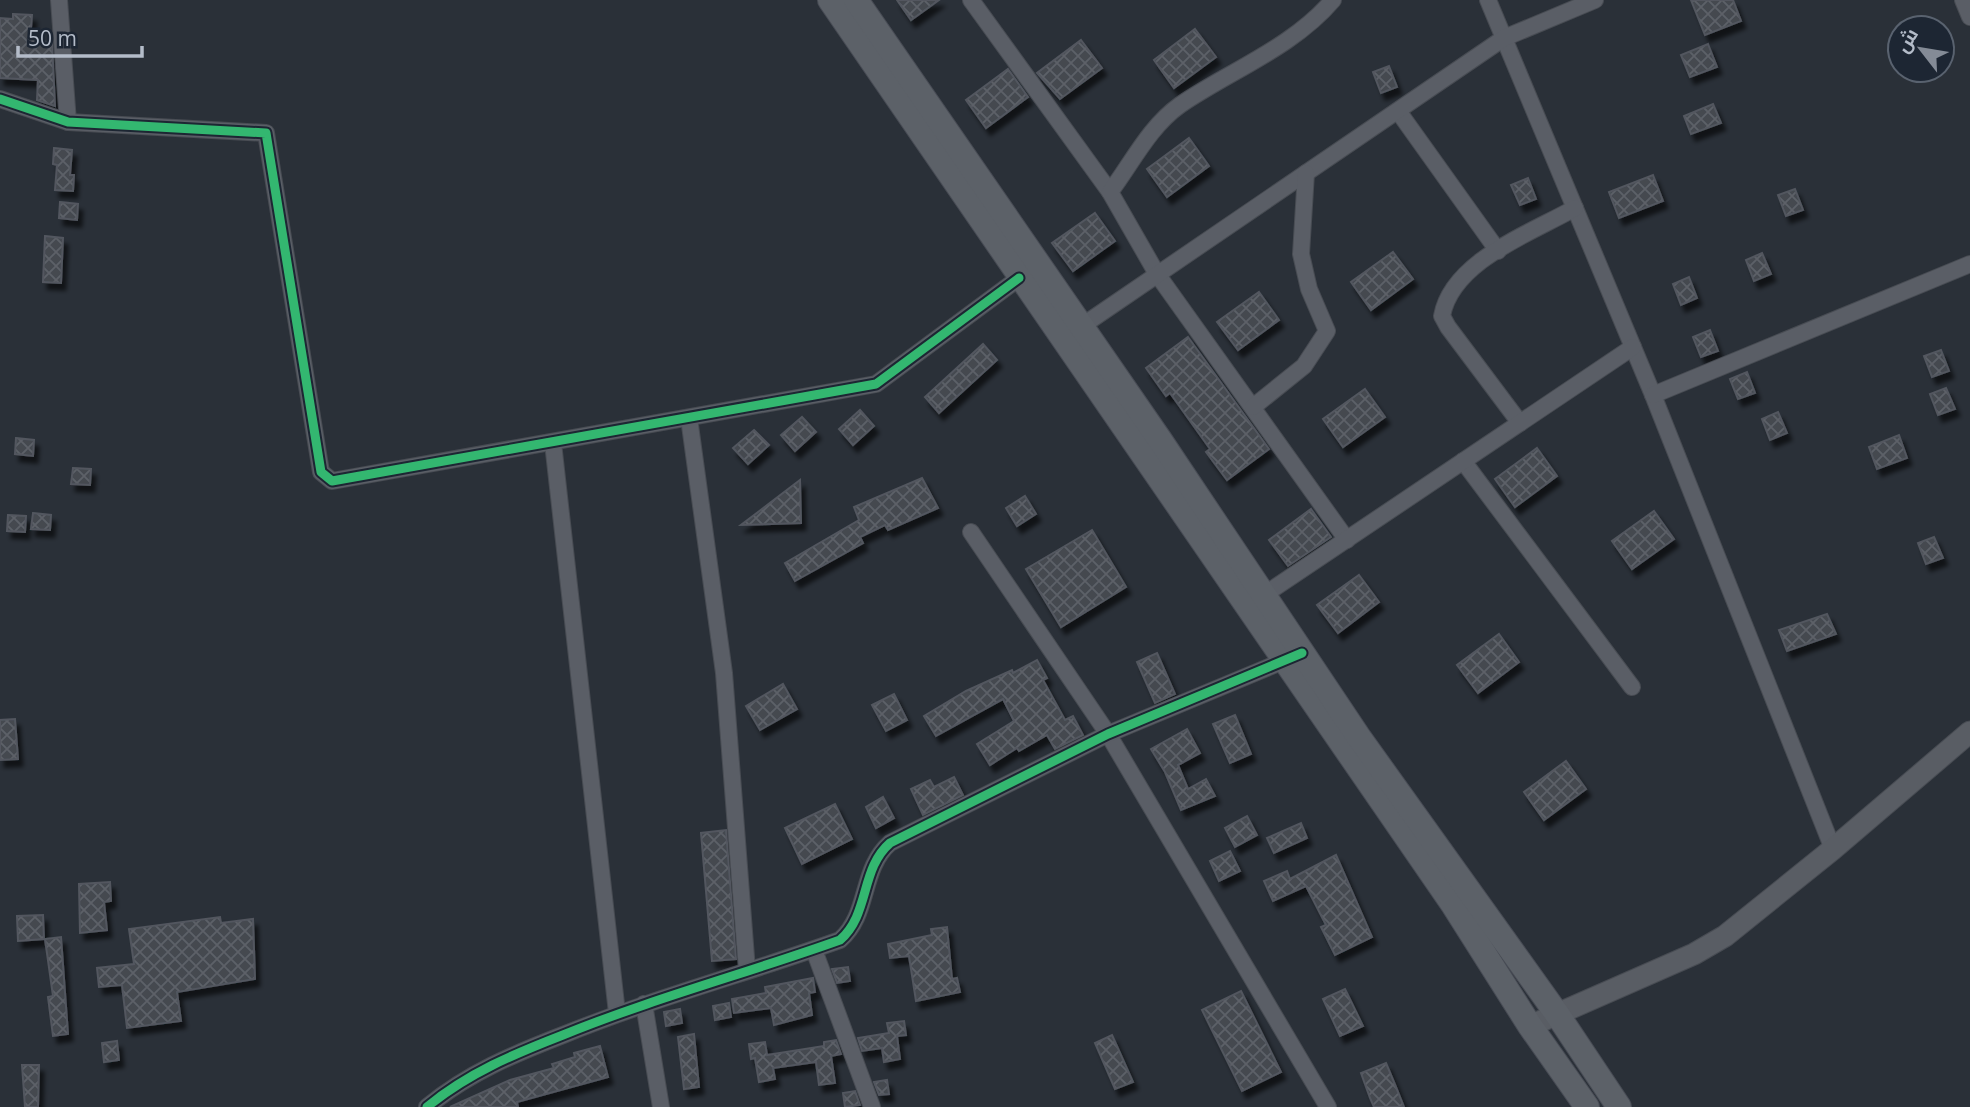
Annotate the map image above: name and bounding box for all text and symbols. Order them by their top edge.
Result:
scale bar [18,14,142,58]
north arrow [1886,14,1956,84]
text: ش [1889,23,1924,57]
text: 50 m [28,24,77,52]

